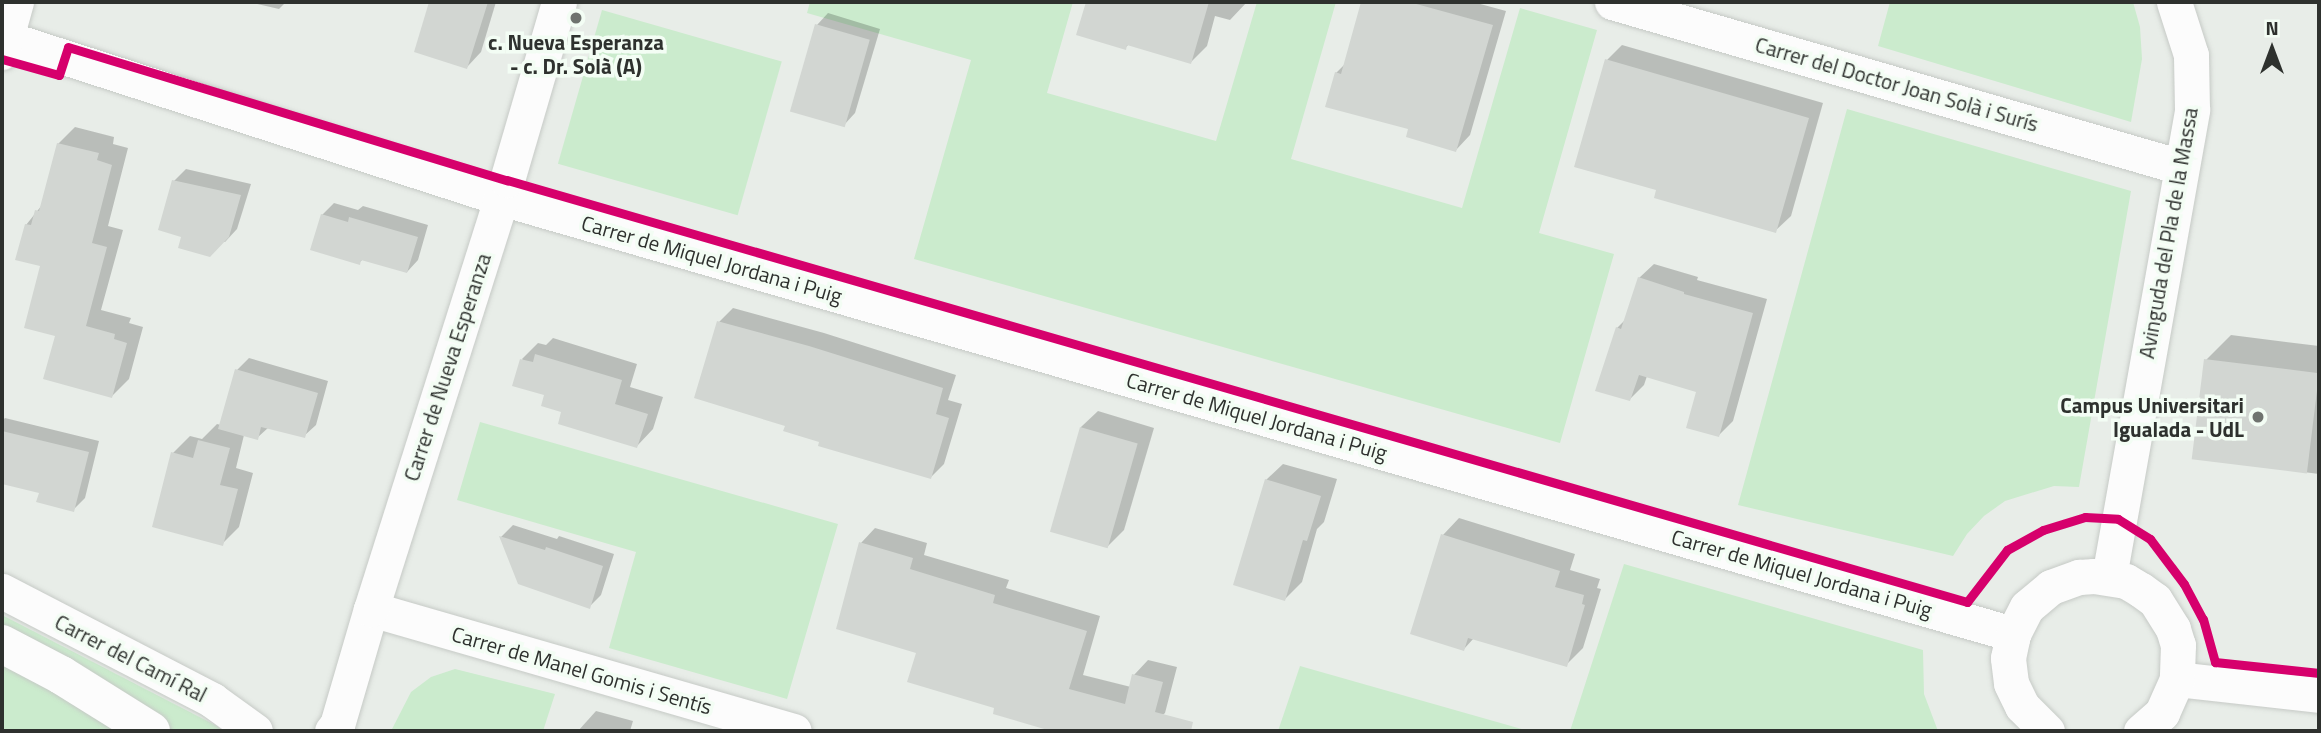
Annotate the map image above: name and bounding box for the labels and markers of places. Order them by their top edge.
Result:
marker: c. Nueva Esperanza - c. Dr. Solà (A) [568,10,584,26]
place label: c. Nueva Esperanza - c. Dr. Solà (A) [488,29,664,79]
place label: Campus Universitari Igualada - UdL [2060,392,2244,442]
marker: Campus Universitari Igualada - UdL [2250,409,2266,425]

